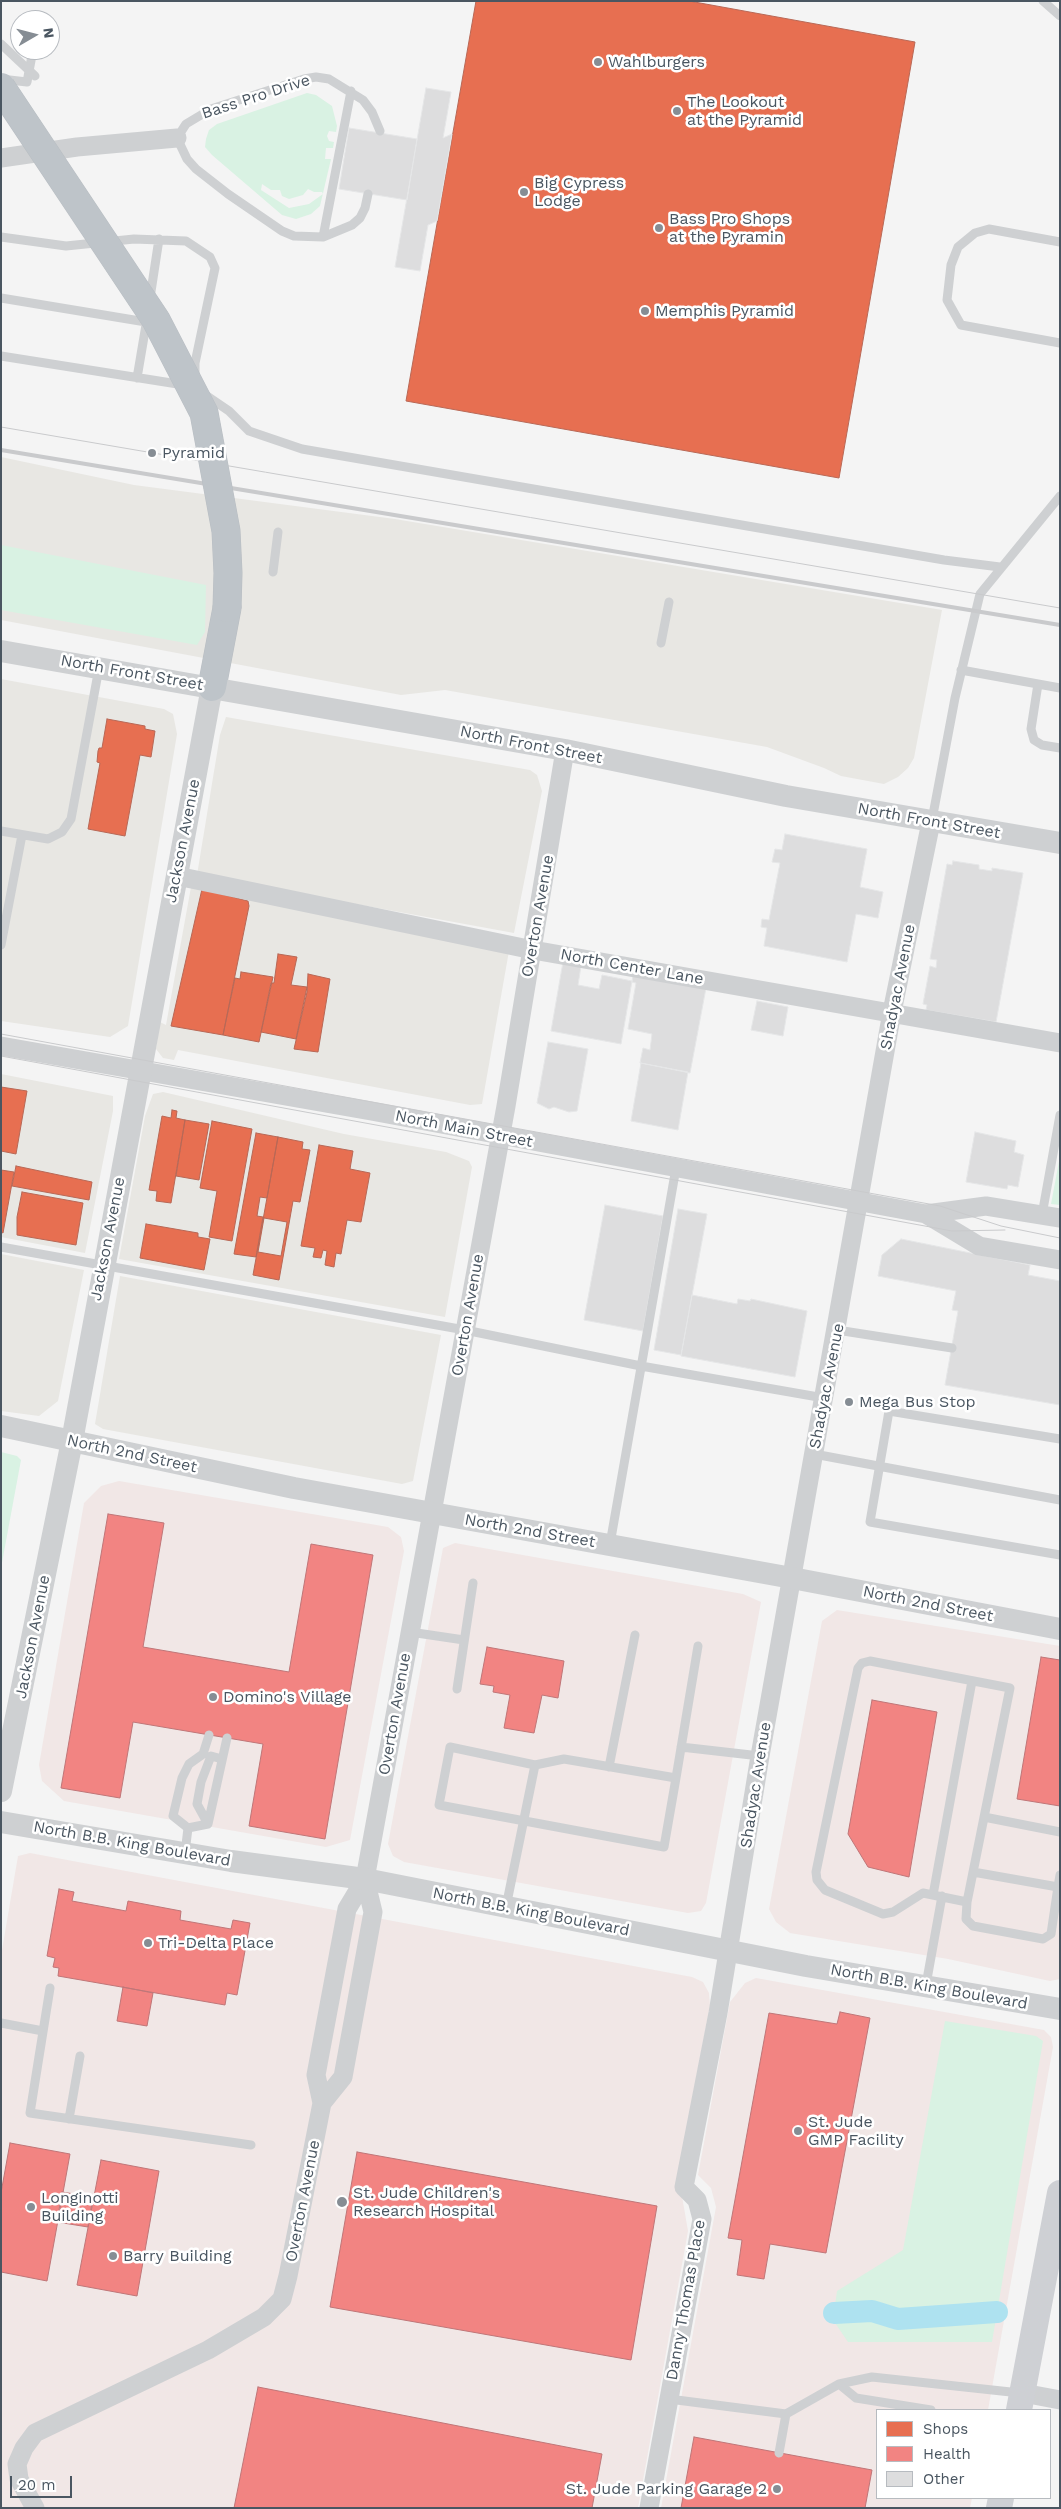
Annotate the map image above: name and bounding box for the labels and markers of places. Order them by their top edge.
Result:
place label: Wahlburgers [608,52,705,72]
marker: Wahlburgers [592,56,604,68]
place label: The Lookout at the Pyramid [687,92,802,130]
marker: The Lookout at the Pyramid [671,105,683,117]
place label: Big Cypress Lodge [534,173,624,211]
marker: Big Cypress Lodge [518,186,530,198]
place label: Bass Pro Shops at the Pyramin [669,209,790,247]
marker: Bass Pro Shops at the Pyramin [653,222,665,234]
place label: Memphis Pyramid [655,301,794,321]
marker: Memphis Pyramid [639,305,651,317]
place label: Pyramid [162,443,225,463]
marker: Pyramid [146,447,158,459]
place label: Mega Bus Stop [859,1392,976,1412]
marker: Mega Bus Stop [843,1396,855,1408]
place label: Domino's Village [223,1687,351,1707]
marker: Domino's Village [207,1691,219,1703]
place label: Tri-Delta Place [158,1933,274,1953]
marker: Tri-Delta Place [142,1937,154,1949]
place label: St. Jude GMP Facility [808,2112,904,2150]
marker: St. Jude GMP Facility [792,2125,804,2137]
place label: St. Jude Children's Research Hospital [353,2183,500,2221]
place label: Longinotti Building [41,2188,119,2226]
marker: St. Jude Children's Research Hospital [335,2195,349,2209]
marker: Longinotti Building [25,2201,37,2213]
place label: Barry Building [123,2246,231,2266]
marker: Barry Building [107,2250,119,2262]
place label: St. Jude Parking Garage 2 [566,2479,767,2499]
marker: St. Jude Parking Garage 2 [771,2483,783,2495]

